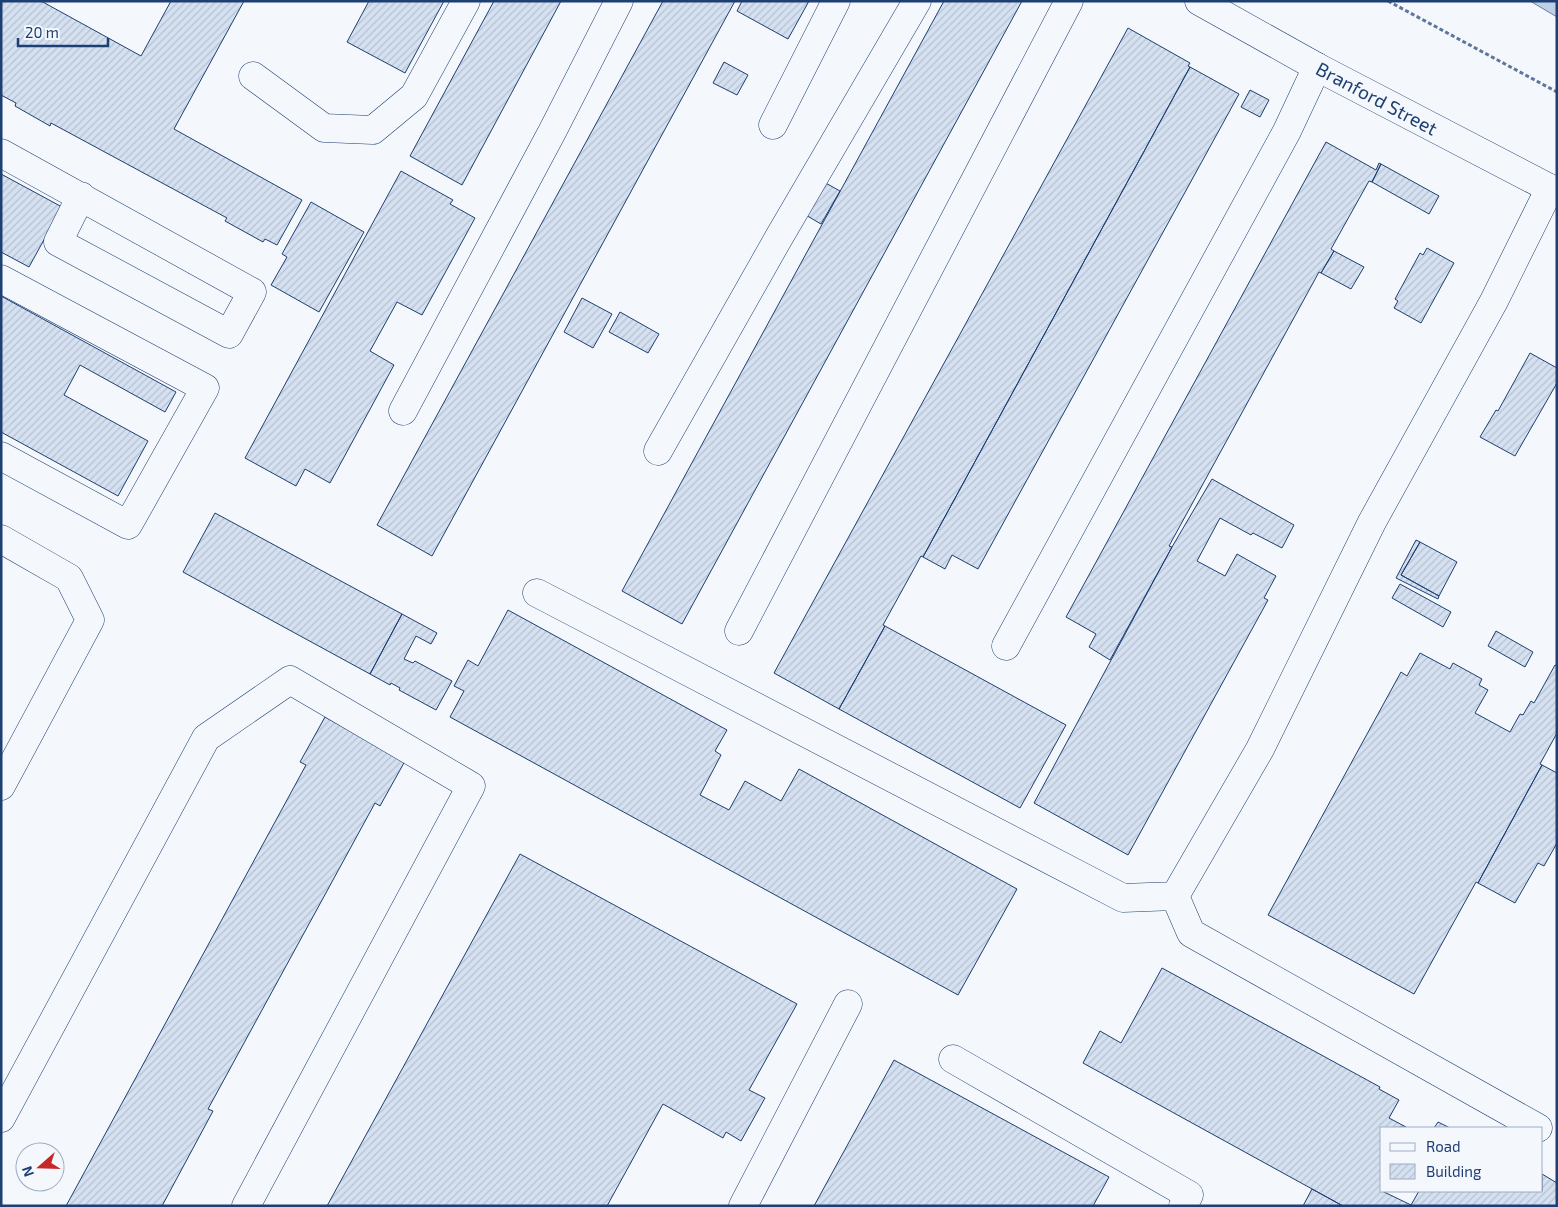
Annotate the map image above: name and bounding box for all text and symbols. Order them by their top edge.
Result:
scale bar [18,15,108,47]
text: 20 m [25,23,59,41]
street label: Branford Street [1312,56,1442,140]
legend [1380,1127,1543,1192]
text: Road [1426,1137,1461,1155]
north arrow [15,1142,65,1192]
text: Building [1426,1162,1482,1180]
text: N [18,1164,37,1179]

